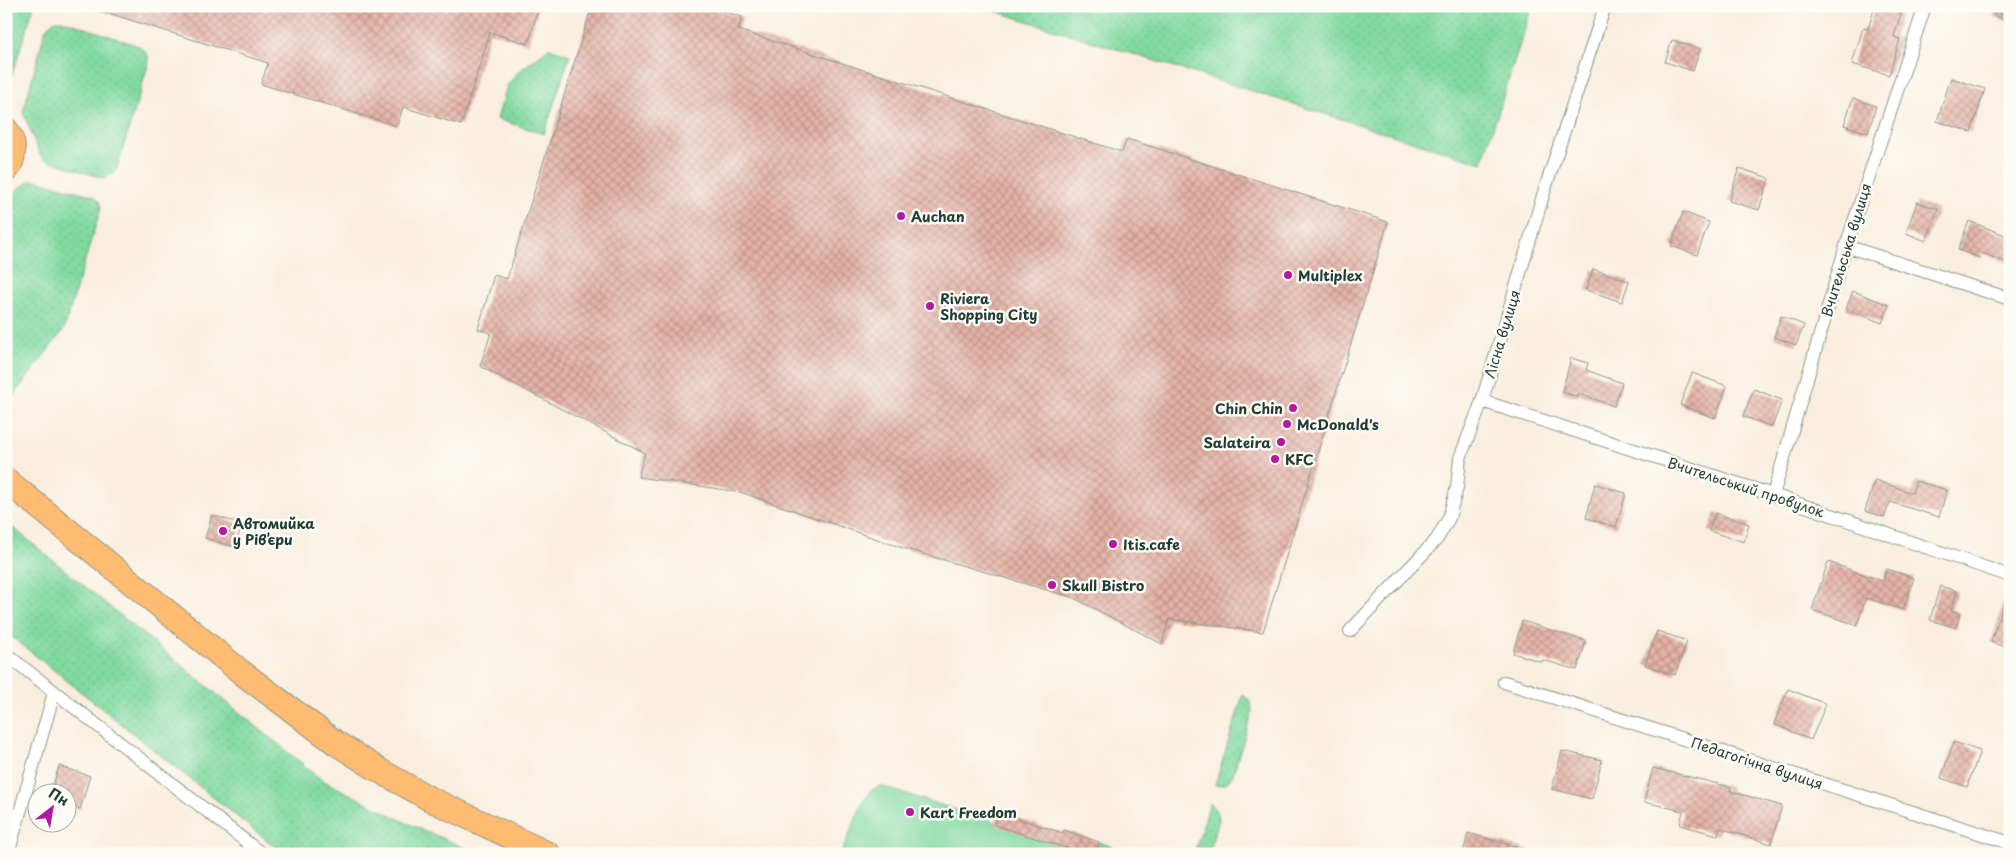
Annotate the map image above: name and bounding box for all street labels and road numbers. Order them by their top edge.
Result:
street label: Вчительська вулиця [1816,181,1876,319]
street label: Лісна вулиця [1479,287,1525,381]
street label: Вчительський провулок [1665,452,1828,522]
street label: Педагогічна вулиця [1688,732,1826,794]

